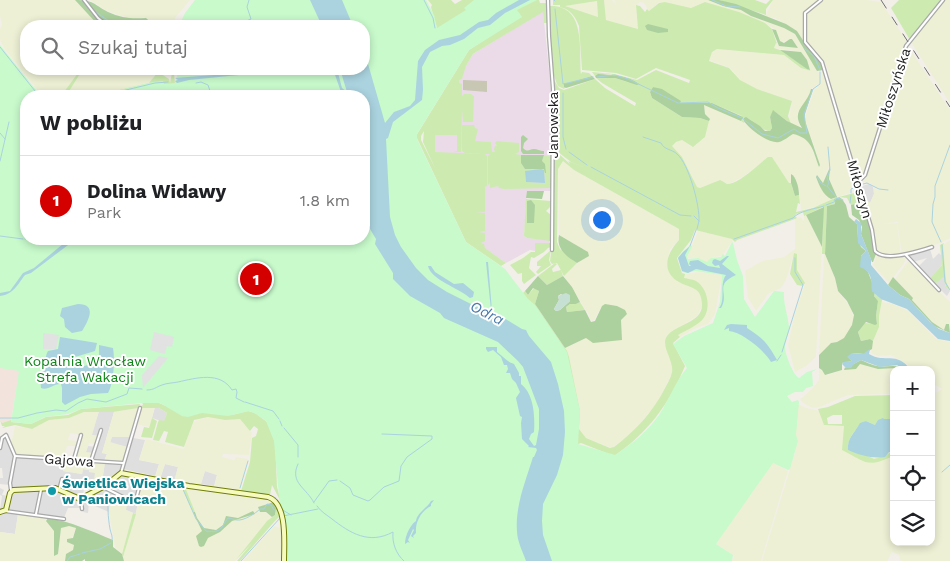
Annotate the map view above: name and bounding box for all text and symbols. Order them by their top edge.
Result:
search box [20,20,370,75]
icon: search [38,34,66,62]
text: Szukaj tutaj [78,36,188,59]
street label: Miłoszyńska [873,46,913,130]
street label: Janowska [545,91,561,159]
text: W pobliżu [40,110,142,135]
street label: Miłoszyn [844,158,876,220]
text: Dolina Widawy [87,180,226,203]
text: 1 [53,191,59,210]
text: 1.8 km [300,191,350,210]
text: Park [87,203,121,222]
your location [589,207,615,233]
pin: 1 [240,260,272,298]
water label: Odra [467,297,507,329]
park label: Kopalnia Wrocław Strefa Wakacji [24,353,146,385]
map controls [890,366,935,546]
button: + [890,366,935,411]
button: − [890,411,935,456]
street label: Gajowa [44,450,94,470]
button: locate [890,456,935,501]
place label: Świetlica Wiejska w Paniowicach [62,475,185,507]
marker: Świetlica Wiejska w Paniowicach [46,485,58,497]
button: layers [890,501,935,546]

